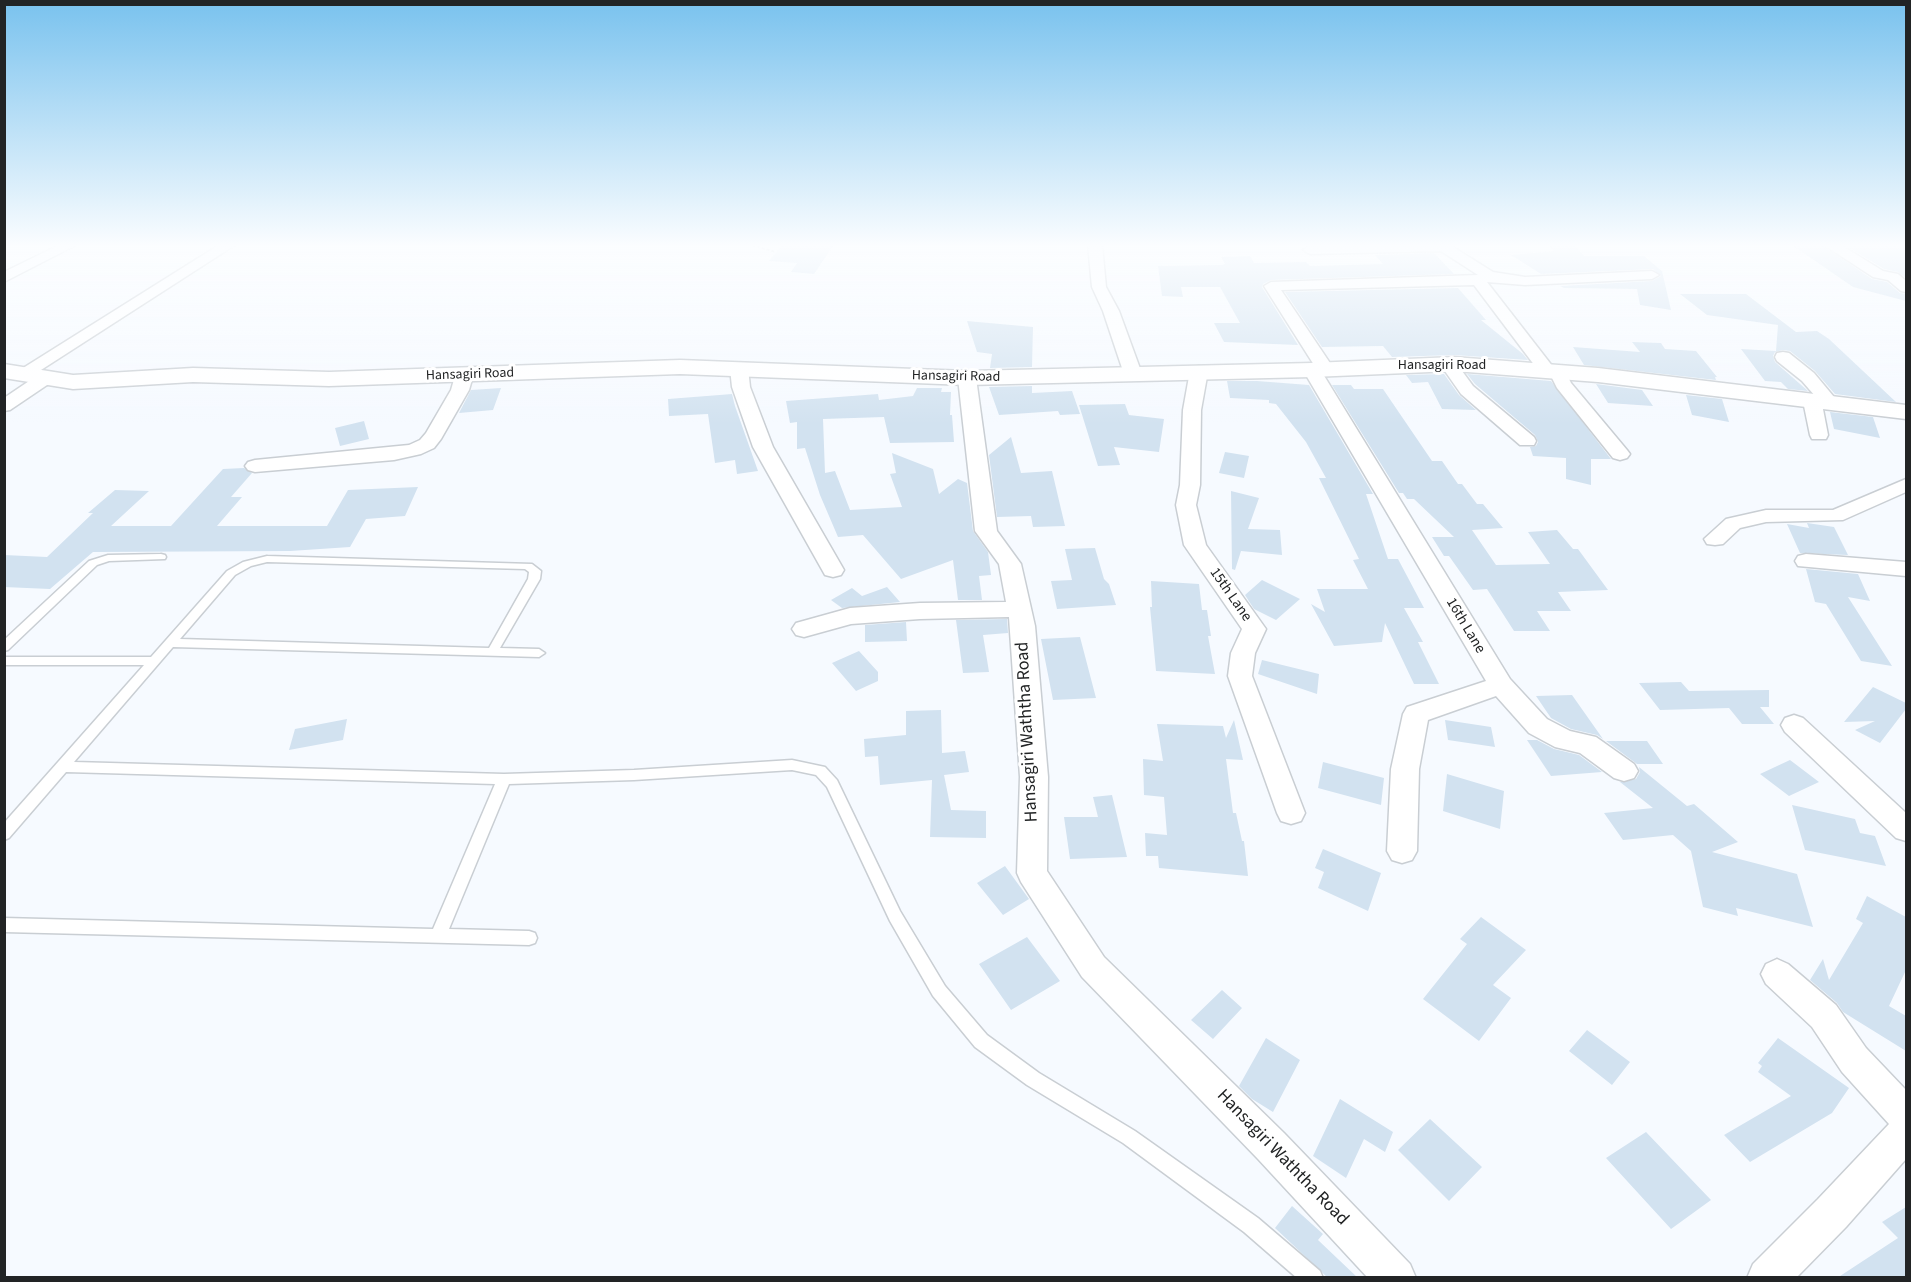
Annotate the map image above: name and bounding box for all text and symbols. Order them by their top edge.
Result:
street label: Hansagiri Road [1398,358,1486,374]
street label: Hansagiri Road [426,365,514,385]
street label: Hansagiri Road [912,368,1000,386]
street label: 15th Lane [1205,565,1255,625]
street label: 16th Lane [1441,595,1489,657]
street label: Hansagiri Waththa Road [1012,641,1044,823]
street label: Hansagiri Waththa Road [1211,1085,1353,1231]

